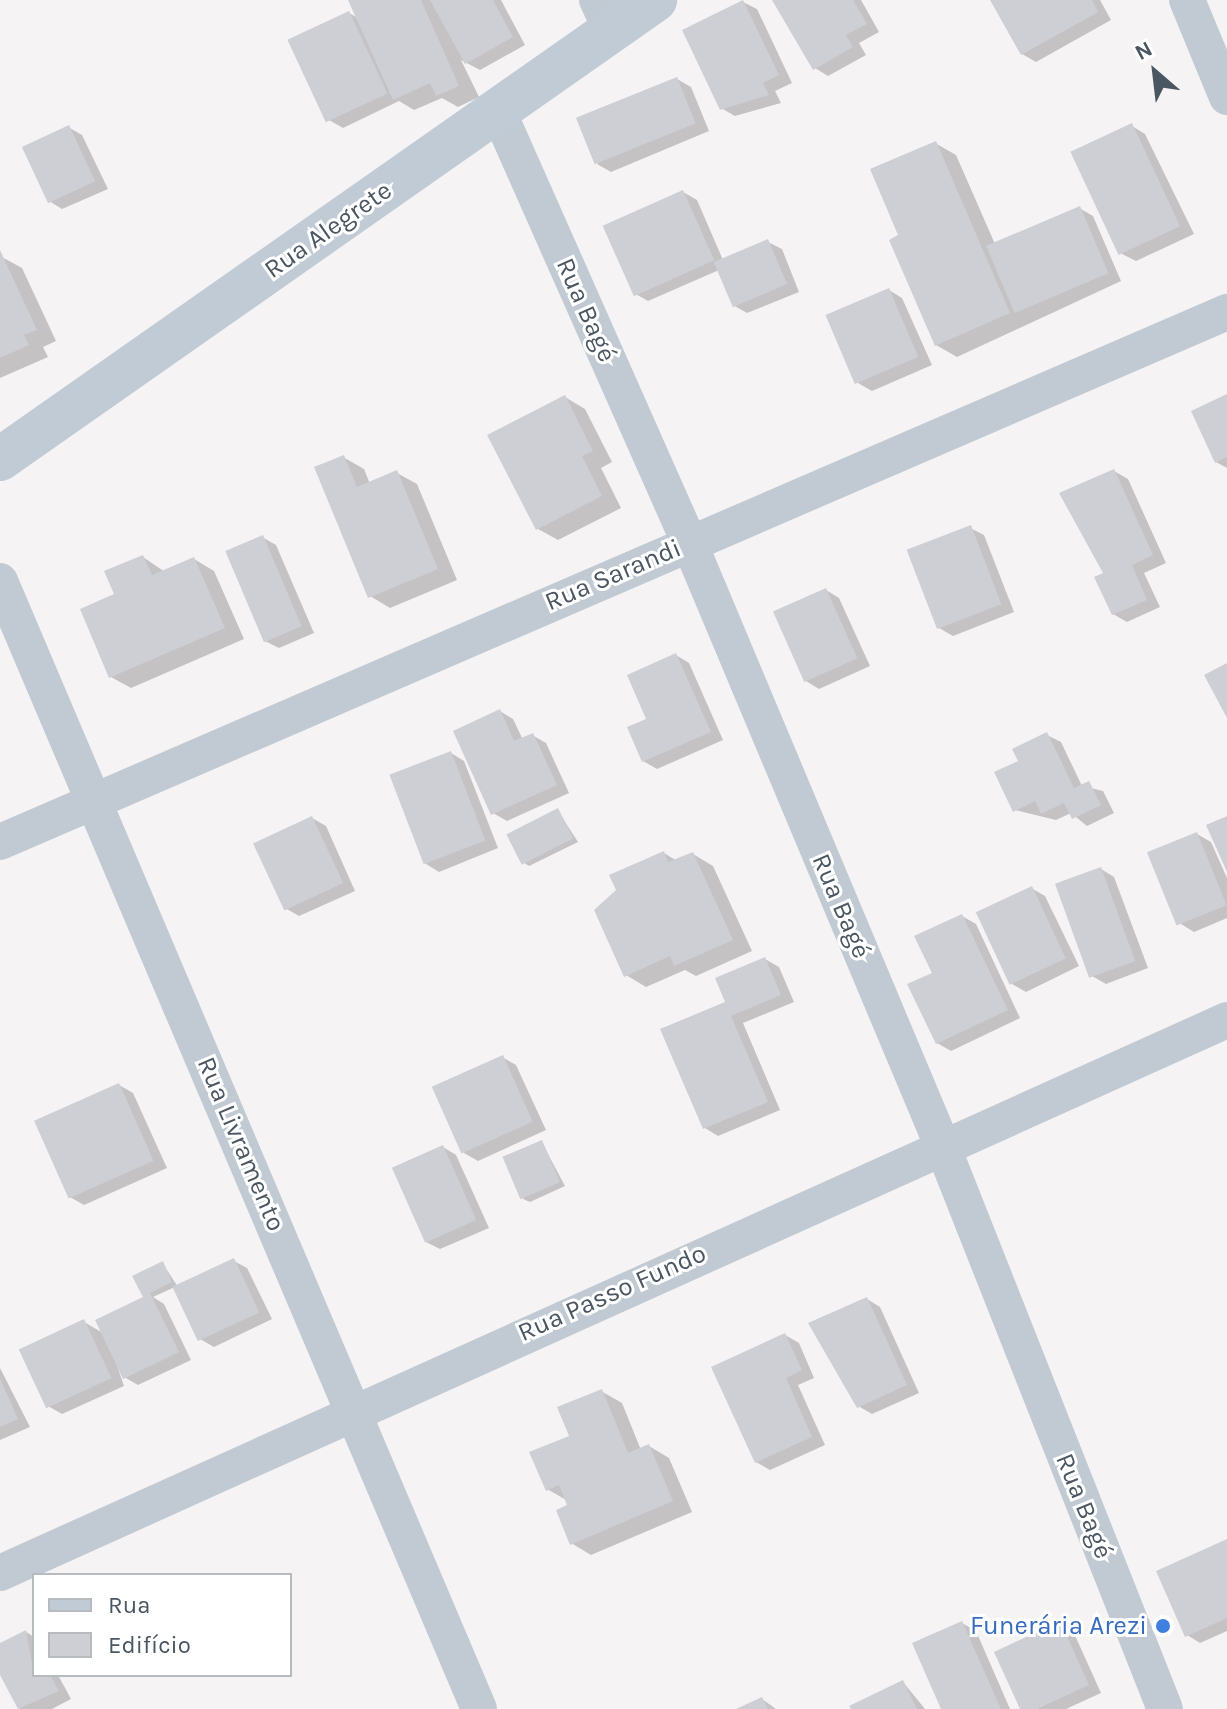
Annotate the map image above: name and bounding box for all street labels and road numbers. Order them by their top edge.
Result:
street label: Rua Alegrete [258,175,398,285]
street label: Rua Bagé [549,253,623,367]
street label: Rua Sarandi [540,532,686,618]
street label: Rua Bagé [805,849,877,963]
street label: Rua Livramento [190,1052,292,1236]
street label: Rua Passo Fundo [513,1238,711,1348]
street label: Rua Bagé [1049,1449,1119,1563]

